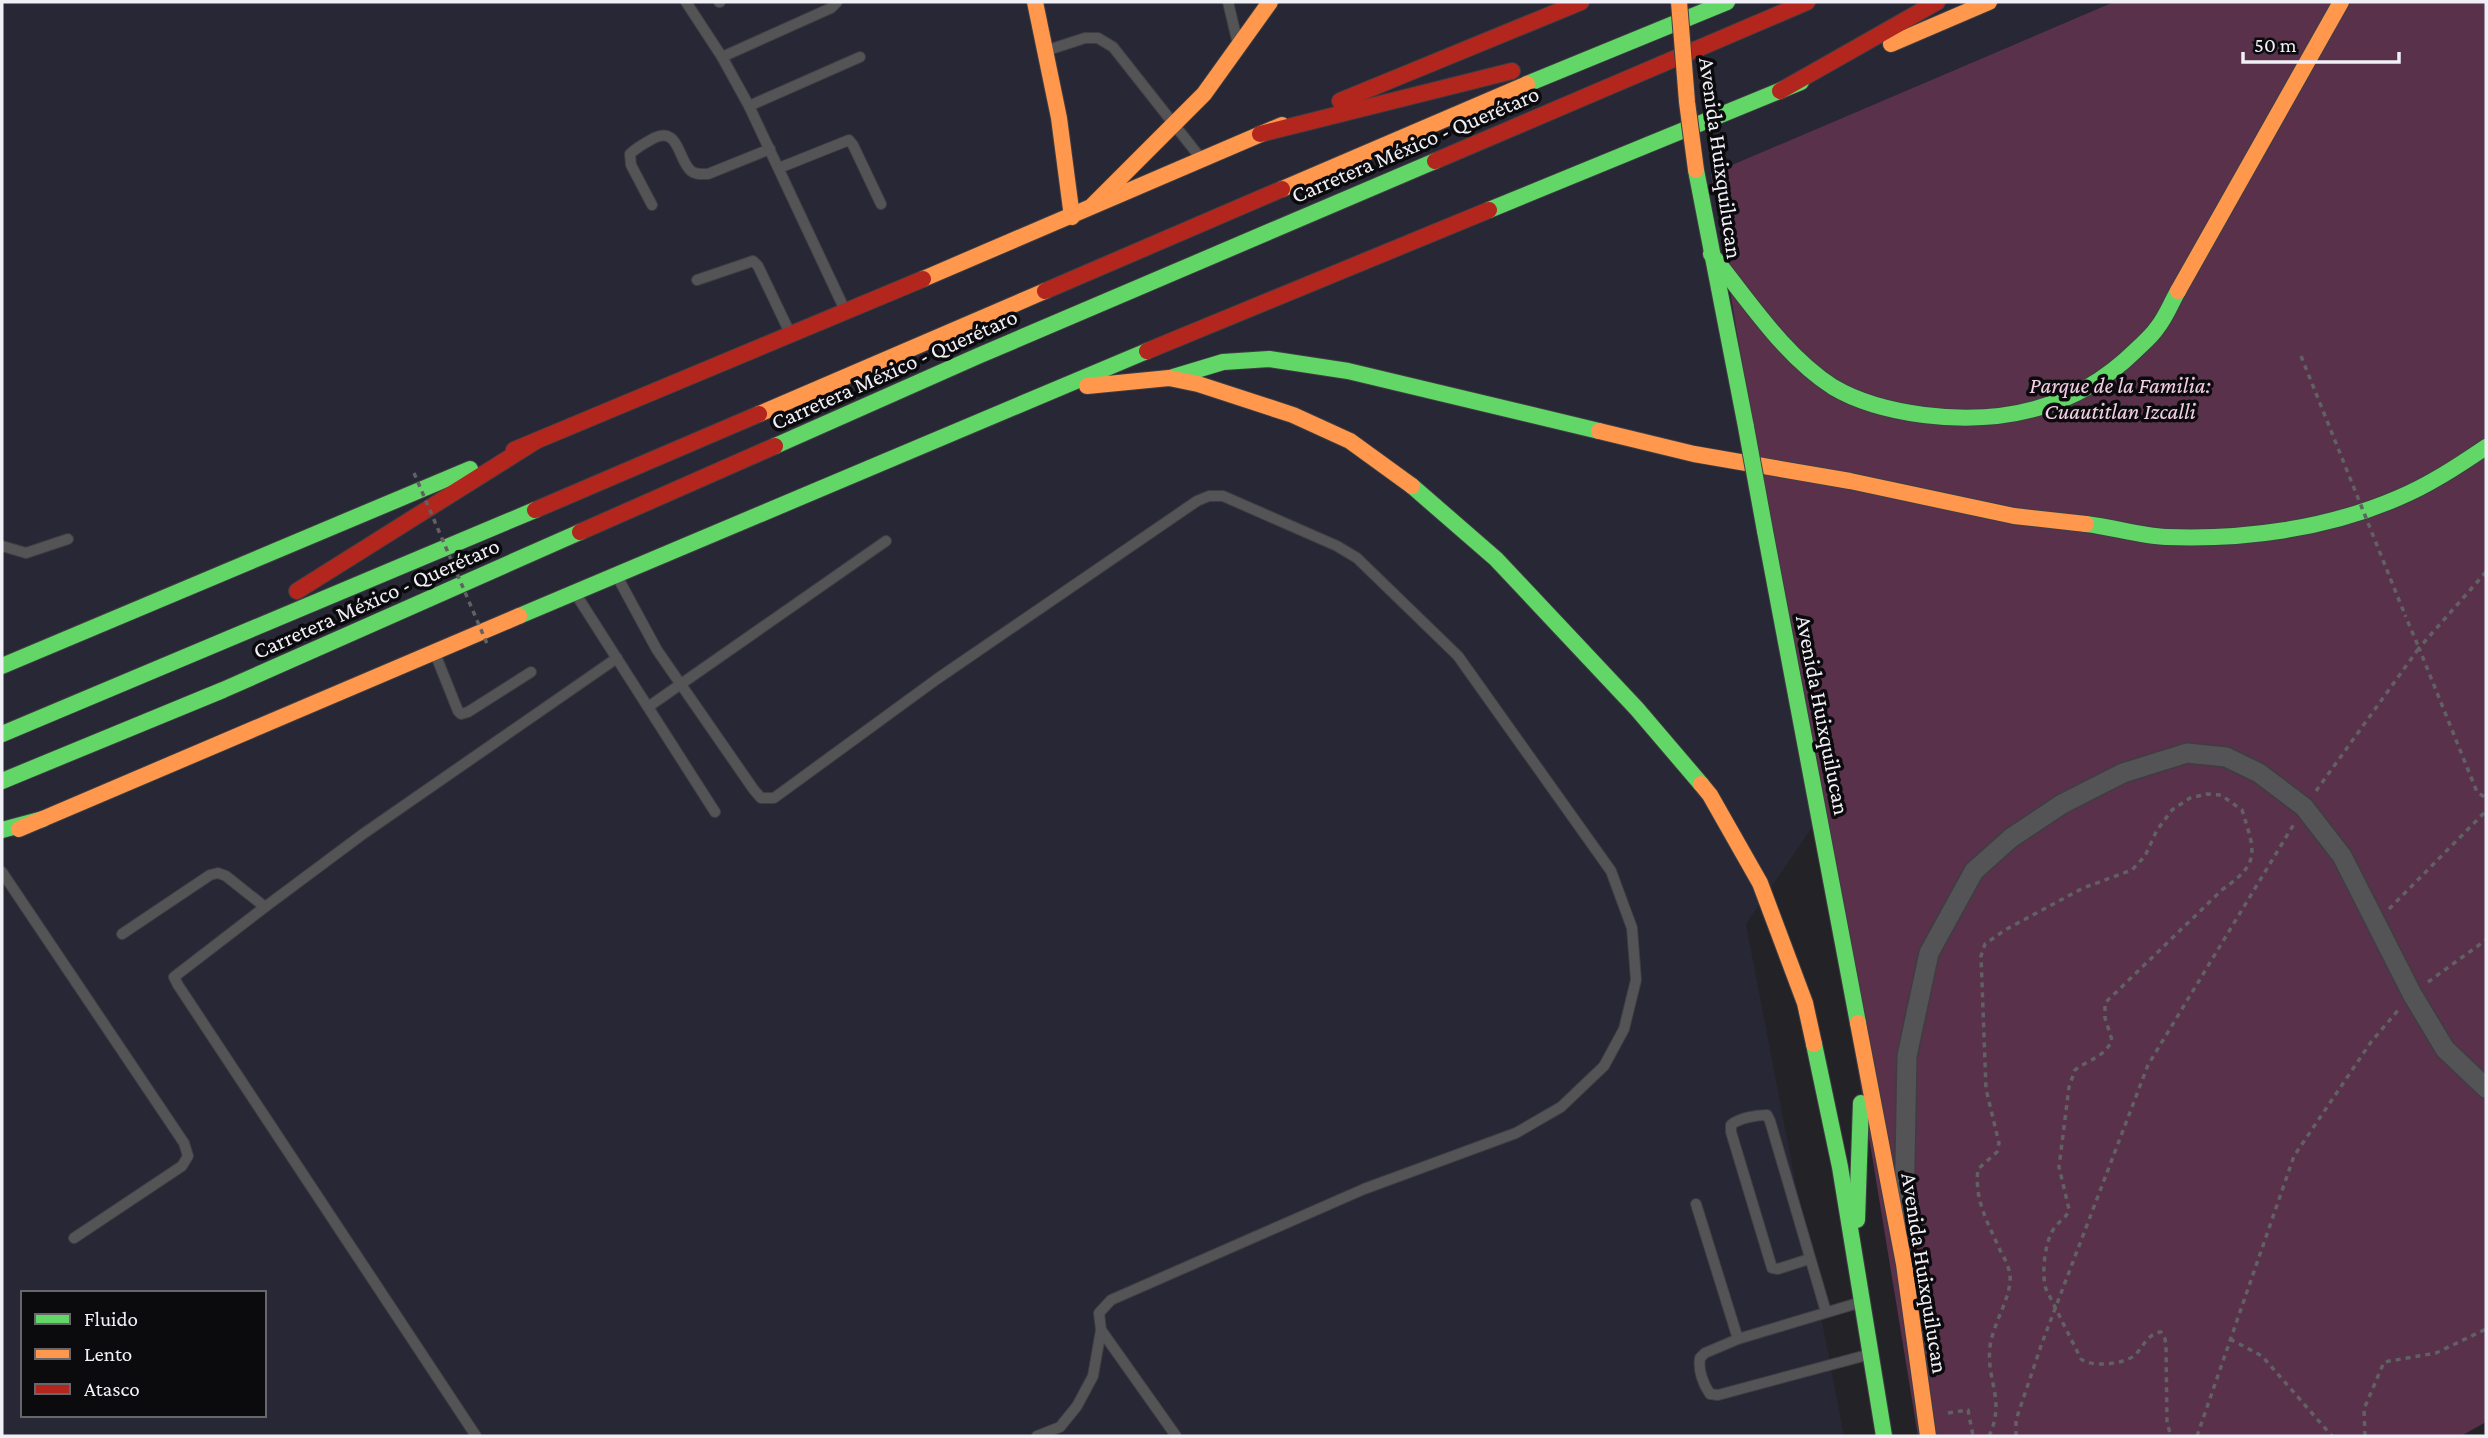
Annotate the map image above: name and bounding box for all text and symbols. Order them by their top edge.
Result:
scale bar [2243,21,2399,65]
text: 50 m [2254,33,2297,57]
street label: Avenida Huixquilucan [1694,56,1748,260]
street label: Carretera México - Querétaro [1287,80,1543,208]
street label: Carretera México - Querétaro [767,303,1021,435]
park label: Parque de la Familia: Cuautitlan Izcalli [2029,372,2211,424]
street label: Carretera México - Querétaro [249,532,503,664]
street label: Avenida Huixquilucan [1791,613,1855,817]
street label: Avenida Huixquilucan [1896,1171,1954,1375]
legend [21,1291,266,1417]
text: Fluido [84,1307,138,1331]
text: Lento [84,1342,132,1366]
text: Atasco [84,1377,140,1401]

